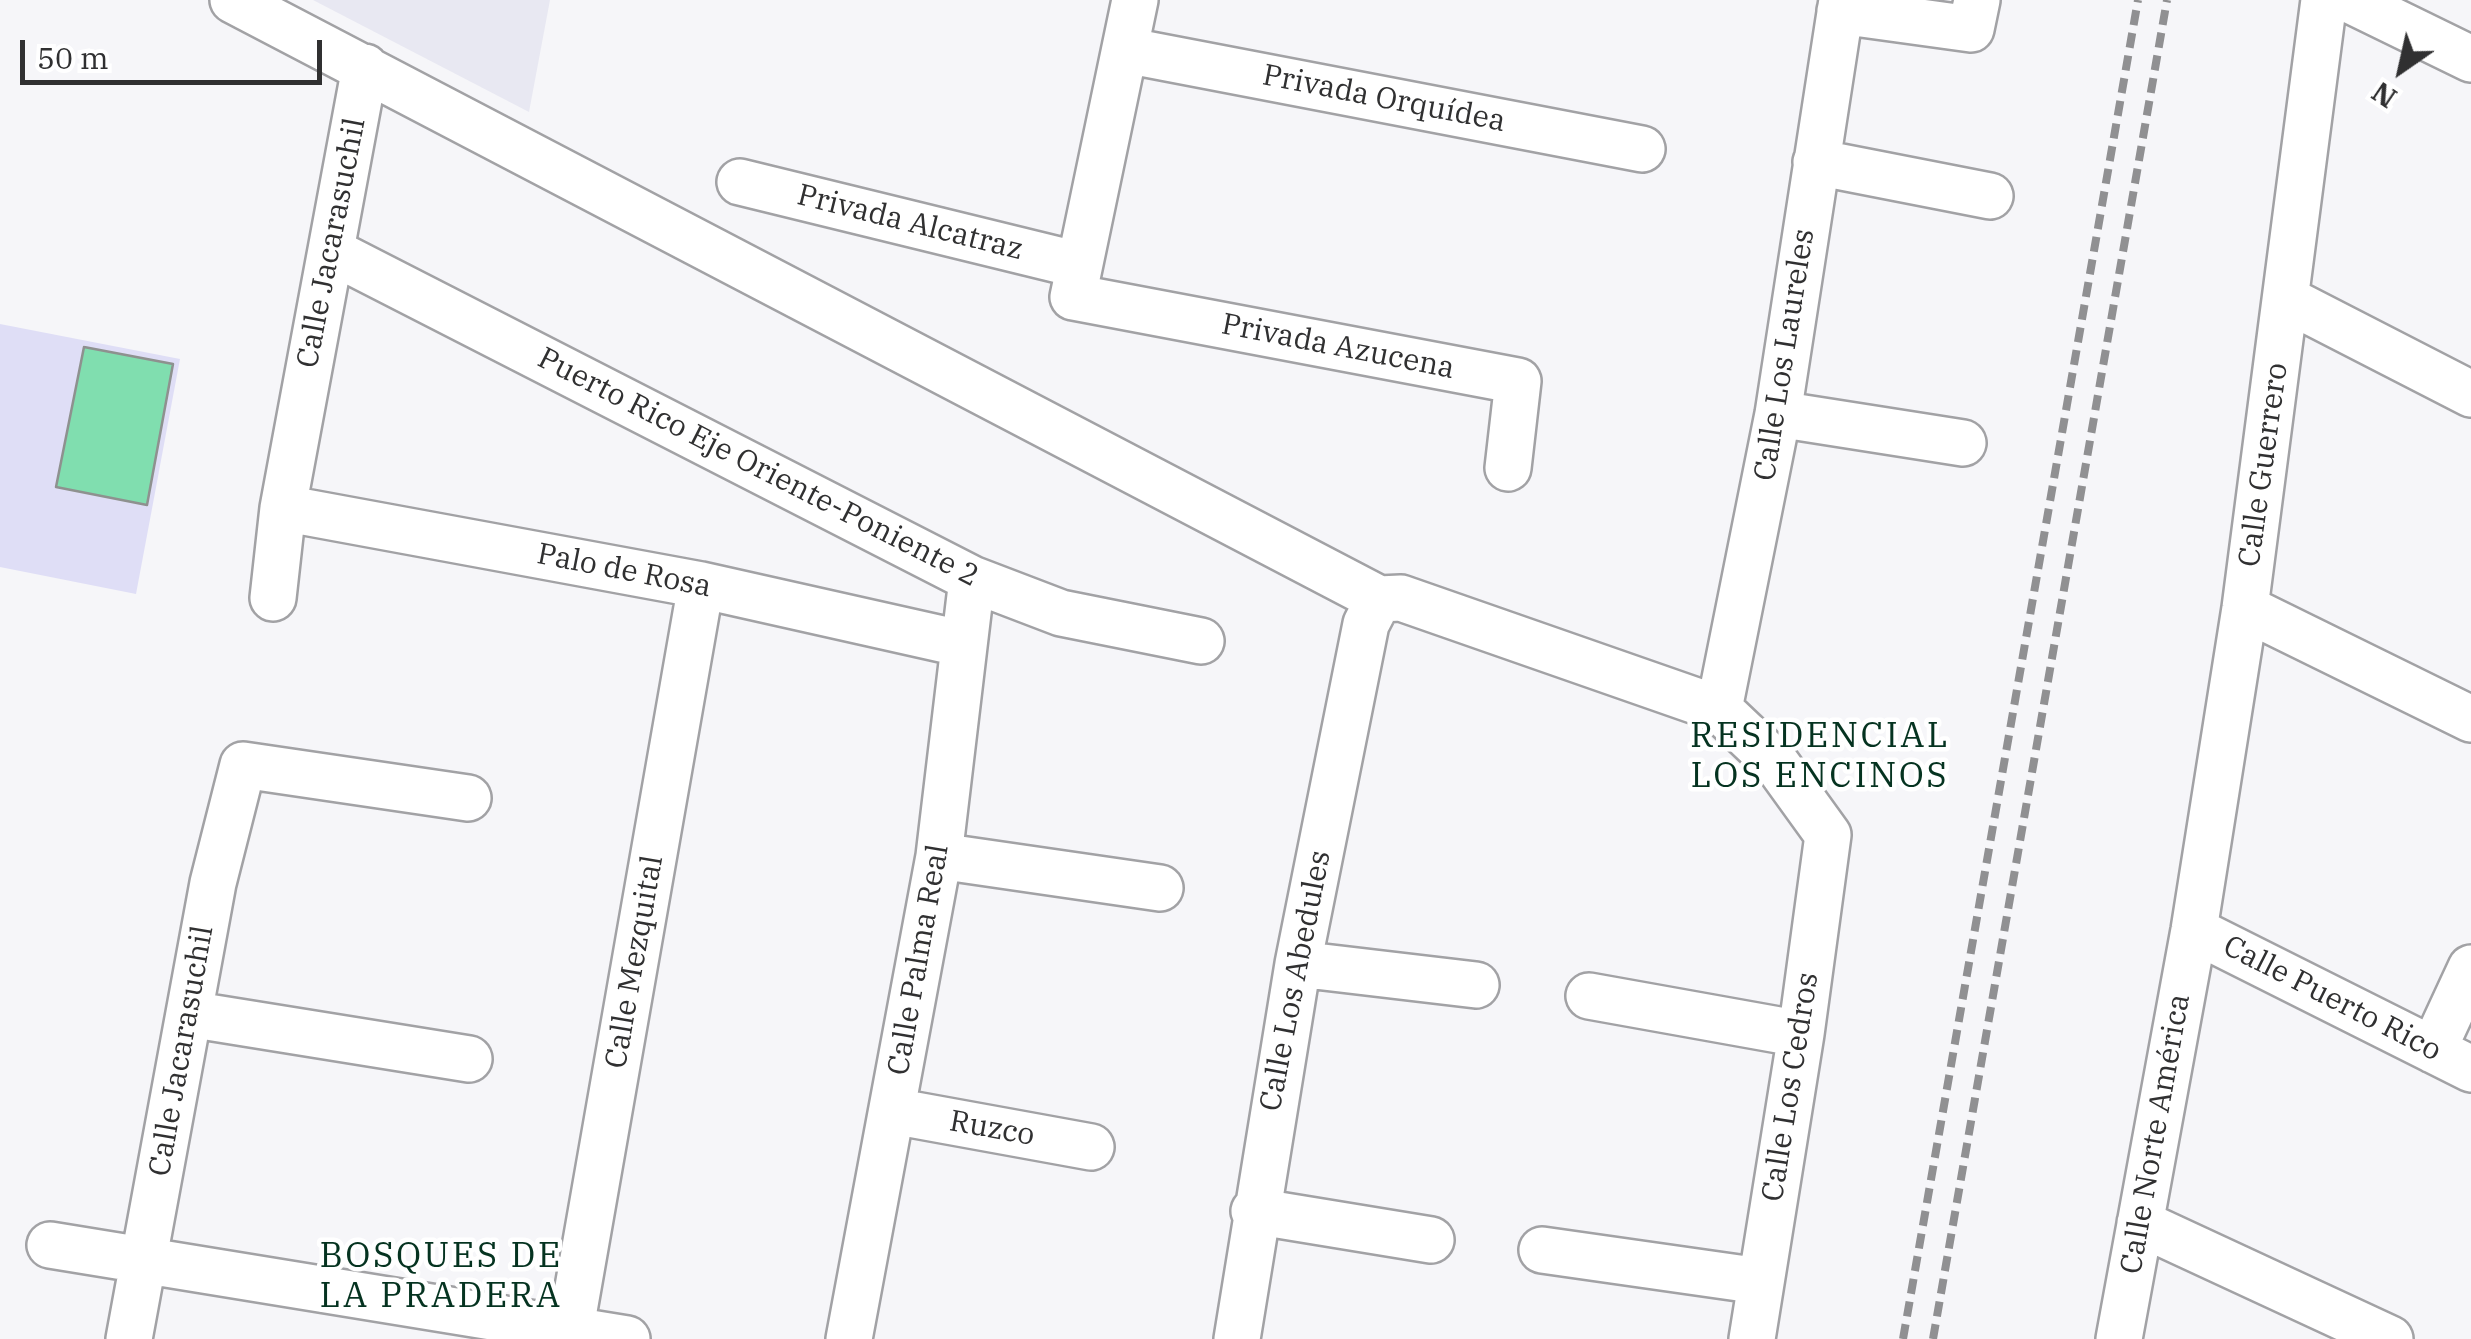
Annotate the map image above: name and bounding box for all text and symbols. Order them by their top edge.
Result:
scale bar [25,20,328,82]
north arrow [2351,20,2451,120]
text: 50 m [37,38,109,77]
street label: Privada Orquídea [1260,58,1508,140]
text: N [2364,74,2403,117]
street label: Calle Jacarasuchil [290,115,374,371]
street label: Privada Alcatraz [794,178,1026,268]
street label: Calle Los Laureles [1747,226,1823,484]
street label: Privada Azucena [1219,307,1457,387]
street label: Puerto Rico Eje Oriente-Poniente 2 [531,341,985,595]
street label: Calle Guerrero [2232,361,2296,569]
street label: Palo de Rosa [534,536,714,606]
district label: RESIDENCIAL LOS ENCINOS [1690,716,1950,798]
street label: Calle Palma Real [881,842,957,1078]
street label: Calle Los Abedules [1253,848,1339,1114]
street label: Calle Mezquital [599,853,671,1071]
street label: Calle Jacarasuchil [142,923,222,1179]
street label: Calle Puerto Rico [2217,929,2447,1069]
street label: Calle Los Cedros [1755,970,1827,1204]
street label: Calle Norte América [2114,991,2198,1277]
street label: Ruzco [947,1104,1037,1154]
district label: BOSQUES DE LA PRADERA [319,1236,563,1318]

